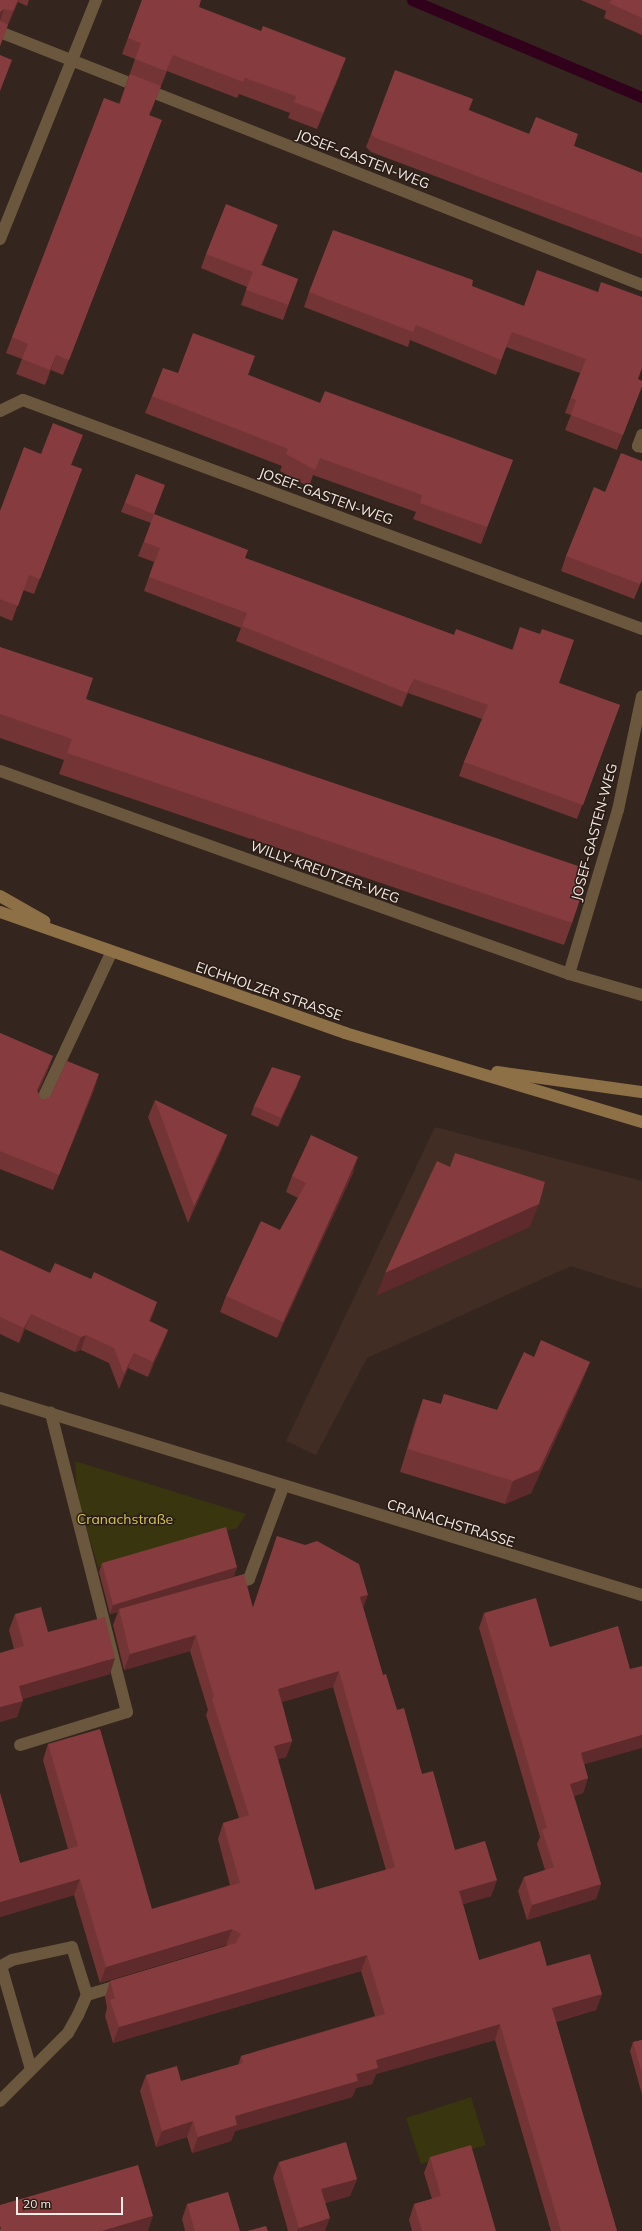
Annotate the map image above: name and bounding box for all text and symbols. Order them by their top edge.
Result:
street label: JOSEF-GASTEN-WEG [294,126,432,192]
street label: JOSEF-GASTEN-WEG [257,464,395,528]
street label: JOSEF-GASTEN-WEG [568,761,620,903]
street label: WILLY-KREUTZER-WEG [248,837,402,907]
street label: EICHHOLZER STRASSE [194,958,344,1024]
street label: CRANACHSTRASSE [385,1496,517,1550]
park label: Cranachstraße [77,1511,173,1527]
scale bar [18,2189,125,2215]
text: 20 m [23,2196,51,2211]

